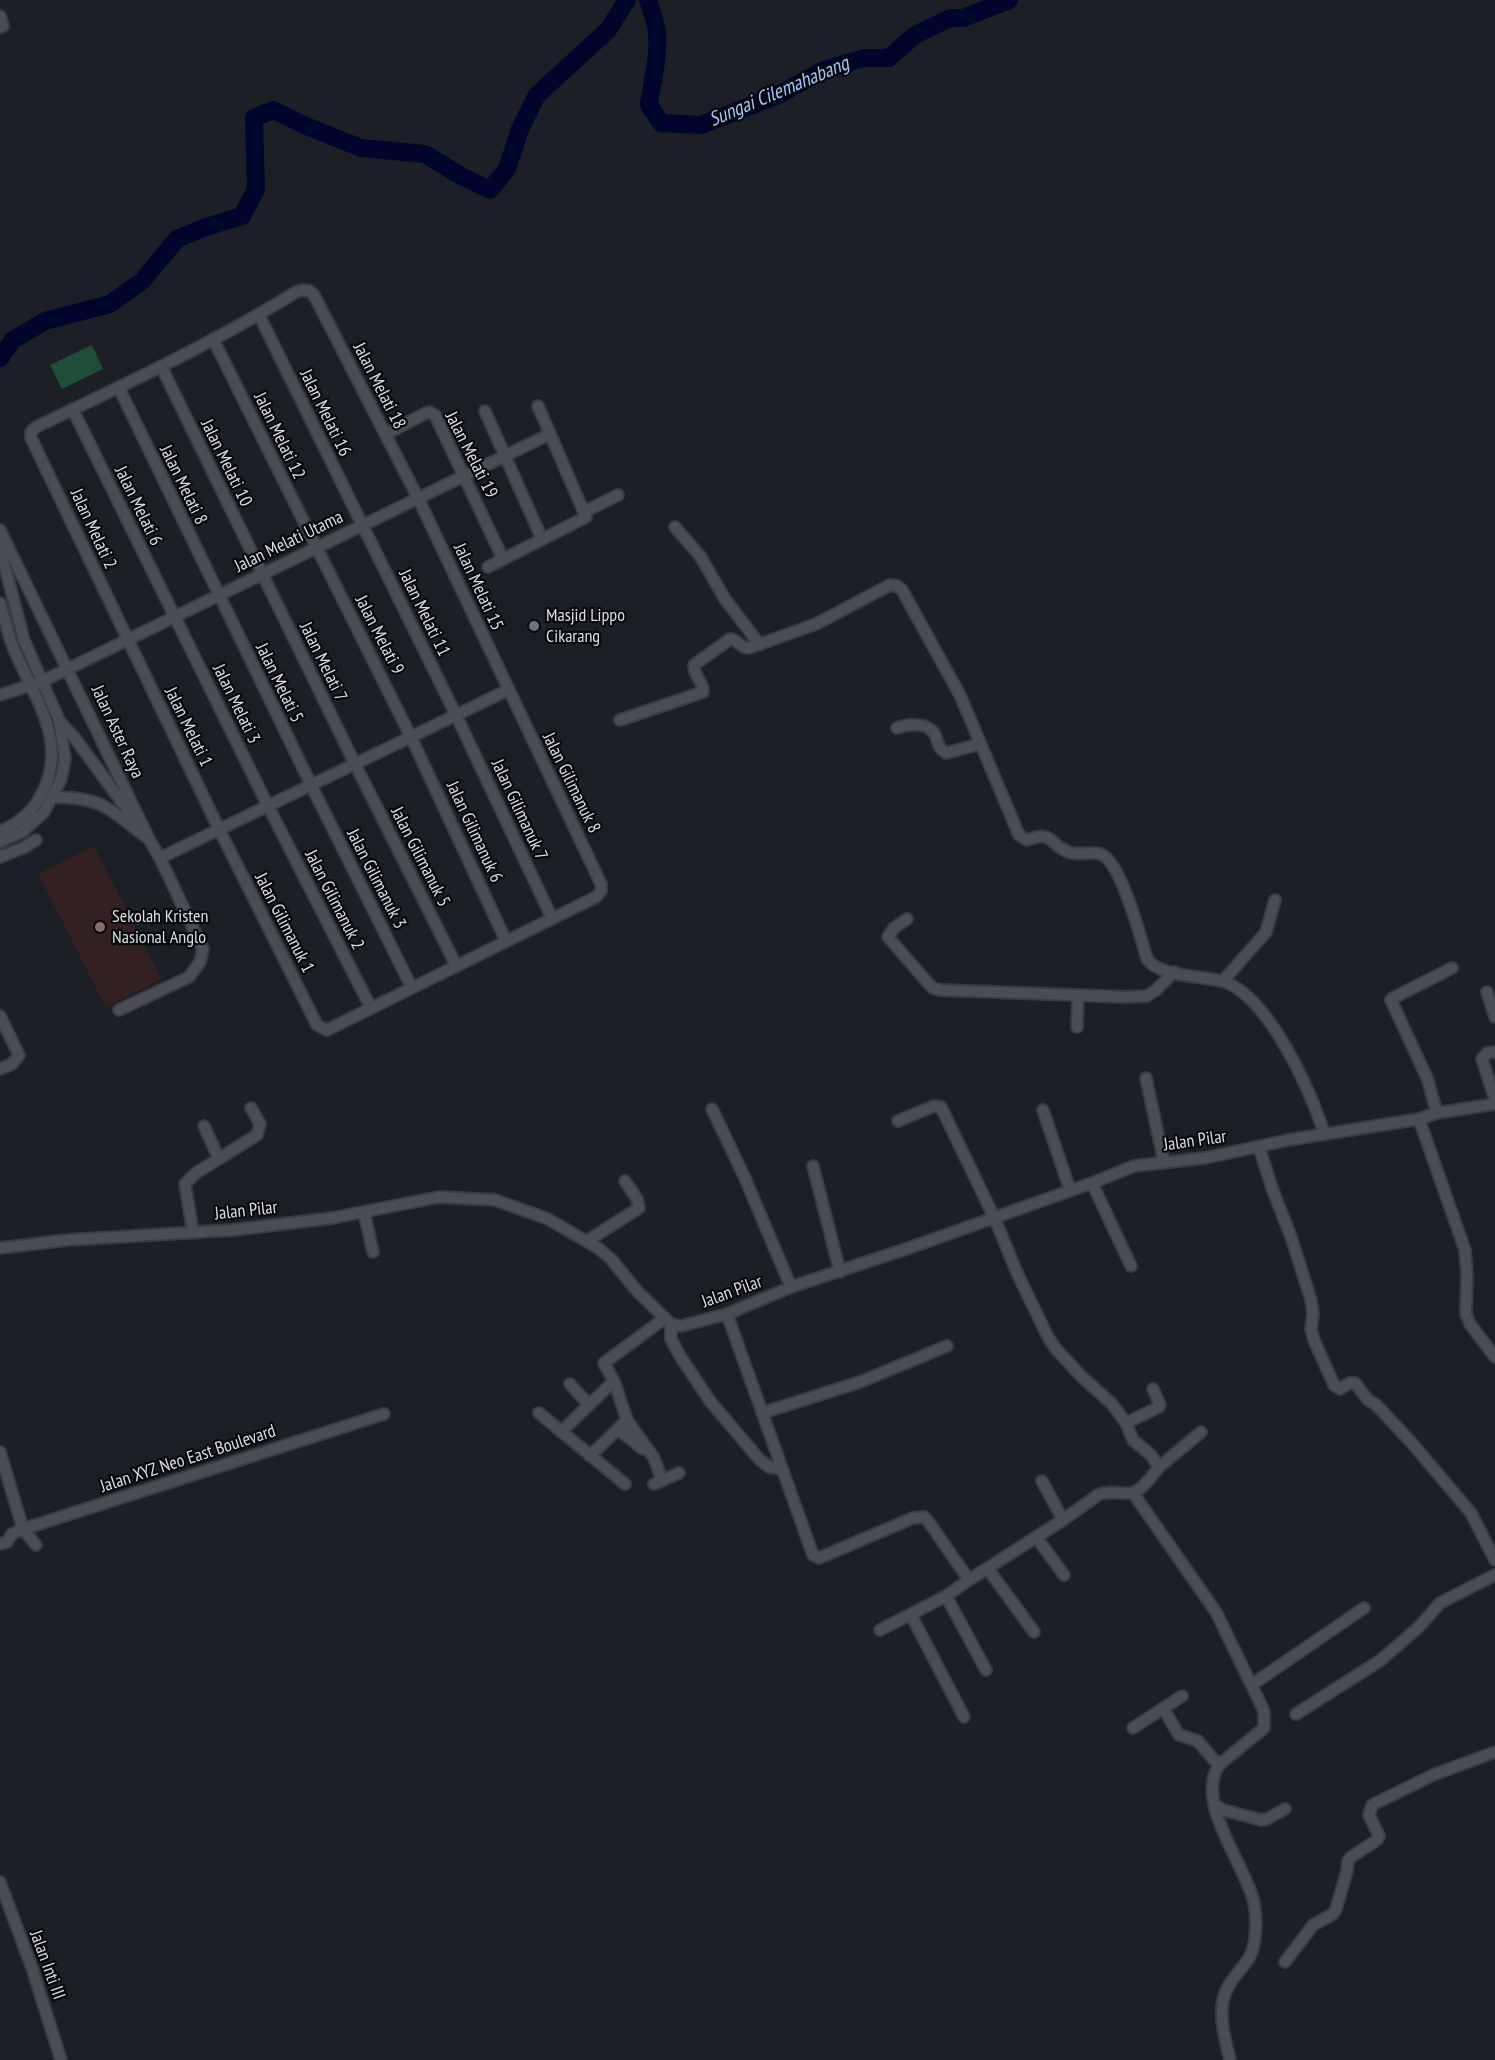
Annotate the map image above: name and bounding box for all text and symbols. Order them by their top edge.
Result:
water label: Sungai Cilemahabang [705,52,853,132]
street label: Jalan Melati 18 [348,339,410,433]
street label: Jalan Melati 16 [295,366,355,460]
street label: Jalan Melati 12 [249,389,309,483]
street label: Jalan Melati 19 [440,408,502,502]
street label: Jalan Melati 10 [196,416,256,510]
street label: Jalan Melati 8 [155,442,211,528]
street label: Jalan Melati 6 [110,463,166,549]
street label: Jalan Melati 2 [65,486,121,572]
street label: Jalan Melati Utama [231,506,347,578]
street label: Jalan Melati 15 [448,540,508,634]
street label: Jalan Melati 11 [394,566,454,660]
street label: Jalan Melati 9 [350,592,408,678]
place label: Masjid Lippo Cikarang [546,605,625,648]
street label: Jalan Melati 7 [295,619,351,705]
marker: Masjid Lippo Cikarang [527,619,541,633]
street label: Jalan Melati 5 [251,640,307,726]
street label: Jalan Melati 3 [208,661,264,747]
street label: Jalan Aster Raya [86,682,148,782]
street label: Jalan Melati 1 [160,684,216,770]
street label: Jalan Gilimanuk 8 [537,729,605,837]
street label: Jalan Gilimanuk 7 [486,756,552,864]
street label: Jalan Gilimanuk 6 [441,778,507,886]
street label: Jalan Gilimanuk 5 [386,804,454,910]
street label: Jalan Gilimanuk 3 [342,826,410,932]
street label: Jalan Gilimanuk 2 [300,847,368,953]
street label: Jalan Gilimanuk 1 [250,870,318,976]
place label: Sekolah Kristen Nasional Anglo [112,906,208,948]
marker: Sekolah Kristen Nasional Anglo [93,920,107,934]
street label: Jalan Pilar [1162,1126,1228,1156]
street label: Jalan Pilar [214,1197,278,1225]
street label: Jalan Pilar [699,1271,765,1313]
street label: Jalan XYZ Neo East Boulevard [97,1420,279,1498]
street label: Jalan Inti III [25,1927,69,2003]

